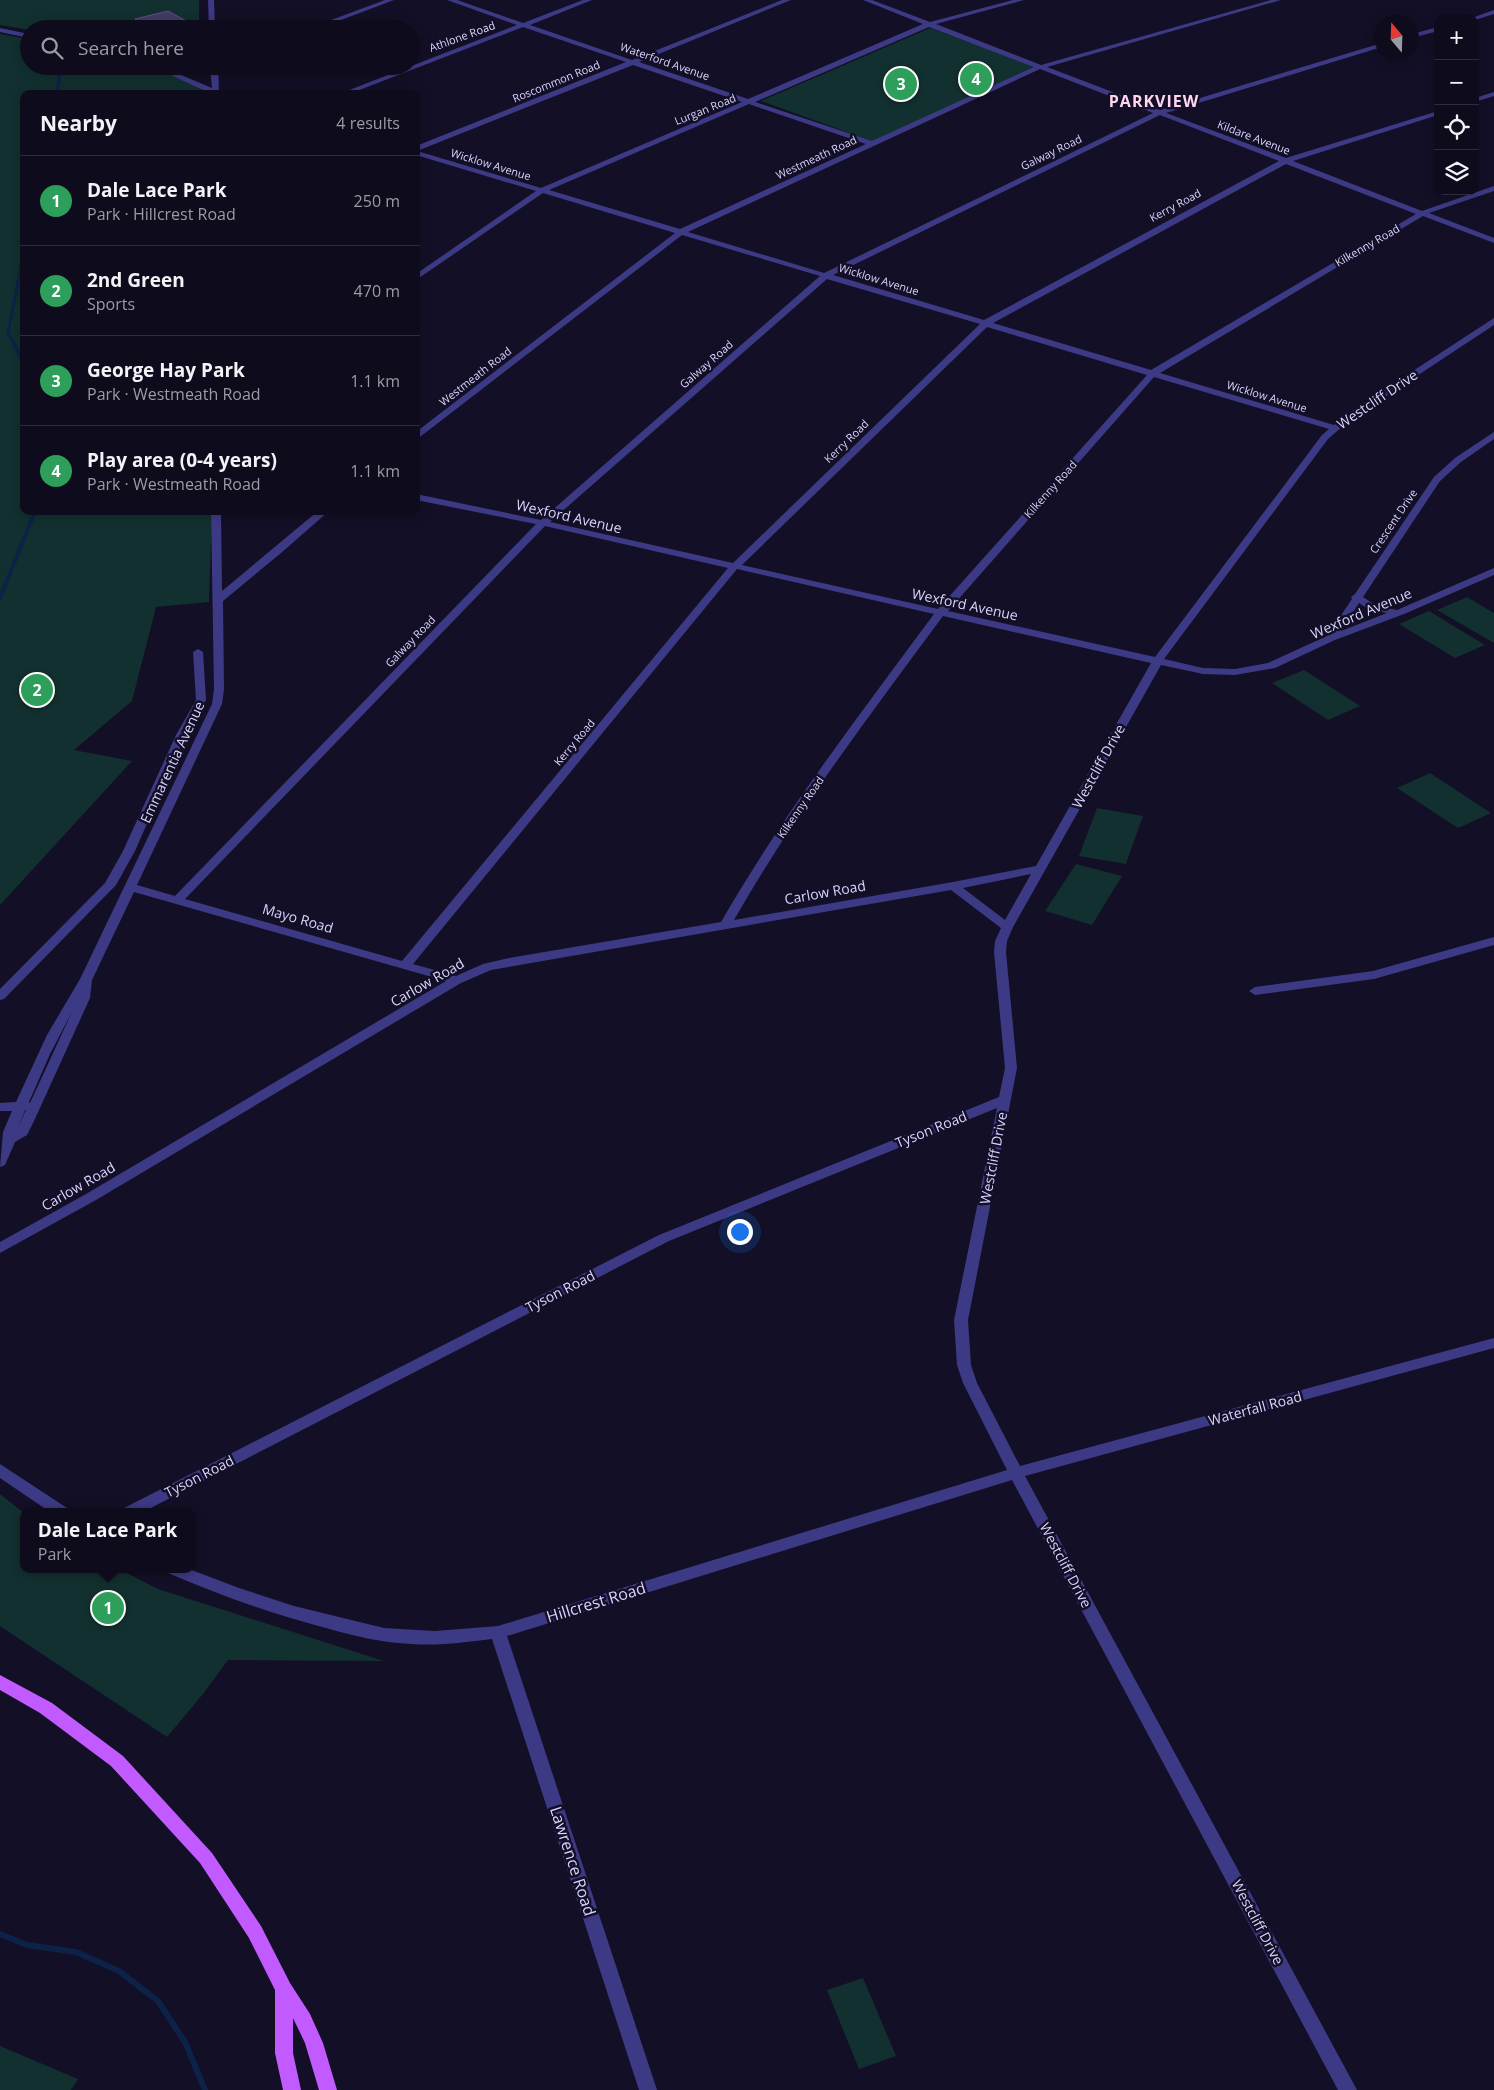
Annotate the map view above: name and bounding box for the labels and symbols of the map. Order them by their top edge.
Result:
north arrow [1374,15,1419,60]
street label: Athlone Road [427,17,497,55]
street label: Waterford Avenue [618,39,712,83]
street label: Roscommon Road [510,57,602,105]
pin: 4 [960,60,992,98]
pin: 3 [885,65,917,103]
street label: Lurgan Road [672,90,738,128]
district label: PARKVIEW [1109,90,1199,112]
street label: Kildare Avenue [1215,116,1293,158]
street label: Galway Road [1018,131,1084,173]
street label: Westmeath Road [773,132,859,182]
street label: Wicklow Avenue [449,145,533,183]
street label: Kerry Road [1147,185,1203,225]
street label: Kilkenny Road [1332,220,1402,270]
street label: Wicklow Avenue [837,260,921,298]
street label: Galway Road [676,337,736,391]
street label: Westmeath Road [436,343,514,409]
street label: Westcliff Drive [1333,365,1421,433]
street label: Wicklow Avenue [1225,377,1309,415]
street label: Kerry Road [820,416,872,466]
street label: Kilkenny Road [1020,457,1080,521]
street label: Crescent Drive [1366,486,1420,556]
street label: Wexford Avenue [514,495,624,537]
street label: Wexford Avenue [910,583,1020,625]
street label: Wexford Avenue [1308,583,1415,643]
street label: Galway Road [382,612,438,670]
pin: 2 [21,671,53,709]
street label: Emmarentia Avenue [135,698,209,826]
street label: Kerry Road [550,716,598,768]
street label: Westcliff Drive [1067,720,1129,812]
street label: Kilkenny Road [773,773,827,841]
street label: Carlow Road [783,876,867,908]
street label: Mayo Road [260,899,336,937]
street label: Carlow Road [387,953,467,1011]
street label: Tyson Road [892,1106,970,1152]
street label: Westcliff Drive [975,1110,1011,1206]
street label: Carlow Road [38,1157,118,1215]
your location [727,1219,753,1245]
street label: Tyson Road [522,1265,598,1317]
street label: Waterfall Road [1206,1386,1304,1430]
street label: Tyson Road [161,1450,237,1502]
street label: Westcliff Drive [1036,1519,1096,1611]
street label: Hillcrest Road [544,1576,648,1628]
pin: 1 [92,1589,124,1627]
street label: Lawrence Road [545,1803,601,1919]
street label: Westcliff Drive [1228,1876,1288,1968]

